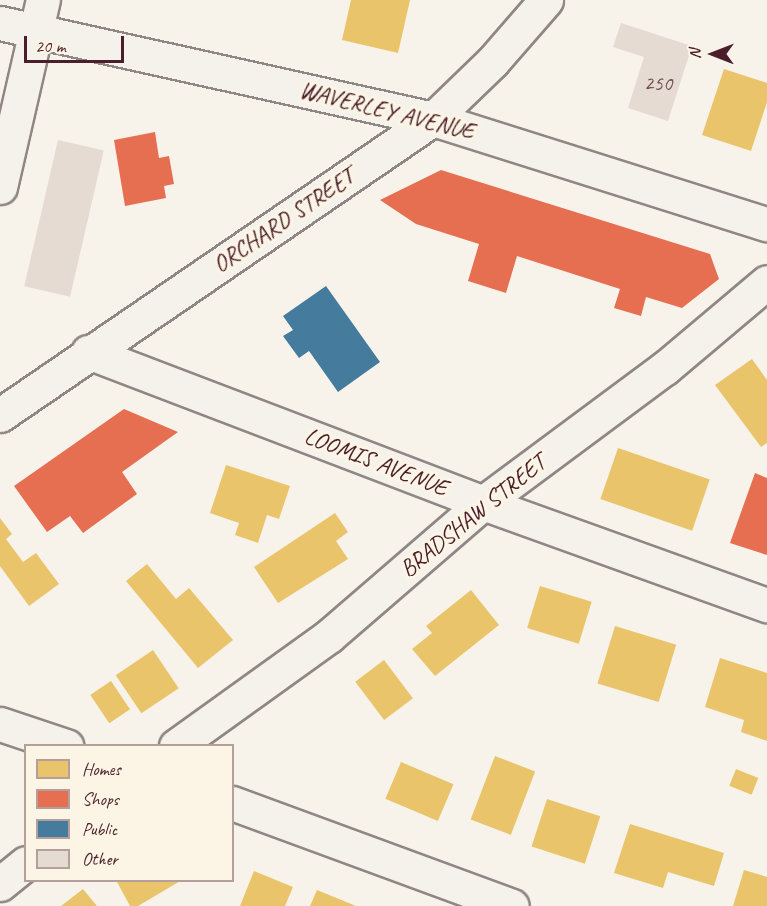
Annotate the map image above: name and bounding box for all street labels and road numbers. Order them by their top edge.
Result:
street label: WAVERLEY AVENUE [298,76,476,146]
street label: ORCHARD STREET [208,163,360,279]
street label: LOOMIS AVENUE [300,422,452,502]
street label: BRADSHAW STREET [394,448,552,584]

